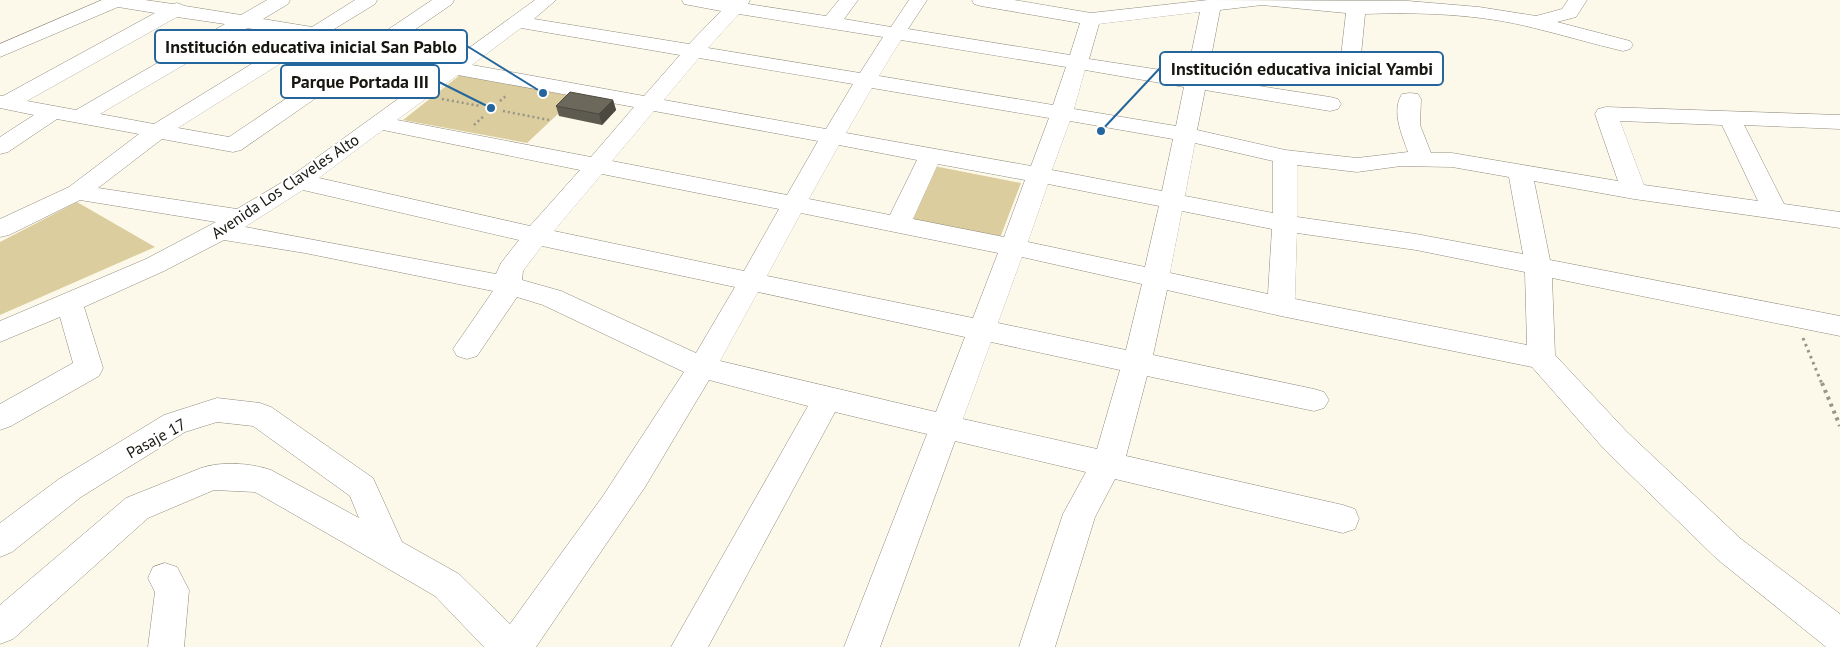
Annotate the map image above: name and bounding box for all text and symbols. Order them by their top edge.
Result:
callout: Institución educativa inicial San Pablo [155,30,467,63]
text: Institución educativa inicial San Pablo [165,35,457,58]
callout: Institución educativa inicial Yambi [1160,52,1443,85]
text: Institución educativa inicial Yambi [1171,57,1433,80]
callout: Parque Portada III [281,65,439,98]
text: Parque Portada III [291,70,429,93]
street label: Avenida Los Claveles Alto [207,129,363,243]
street label: Pasaje 17 [123,413,189,463]

